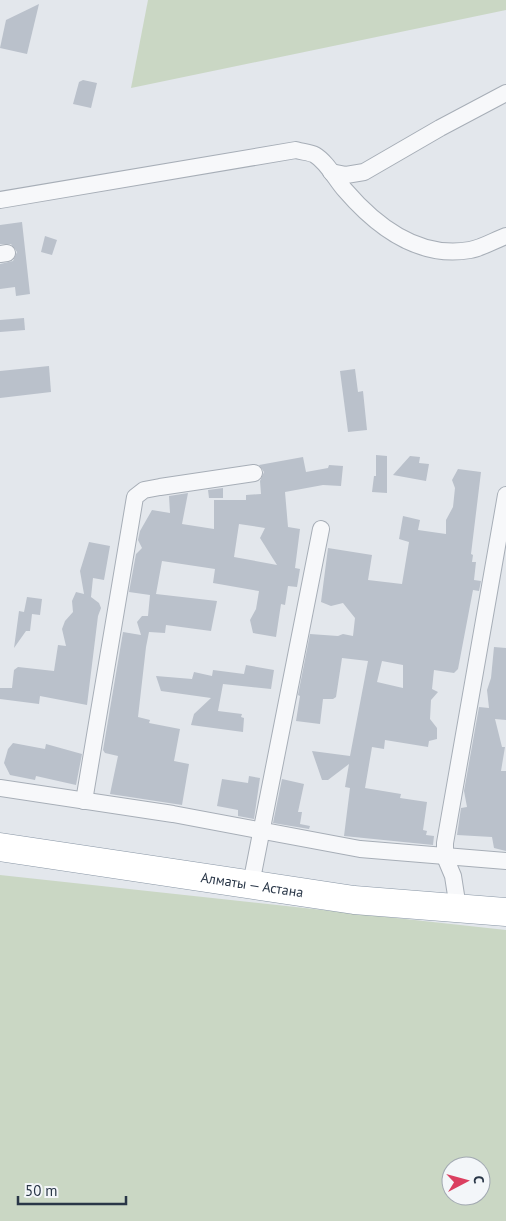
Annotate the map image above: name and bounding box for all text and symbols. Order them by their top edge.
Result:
street label: Алматы — Астана [200,868,305,901]
north arrow [441,1156,491,1206]
scale bar [18,1174,125,1206]
text: С [470,1175,488,1185]
text: 50 m [25,1181,58,1200]

